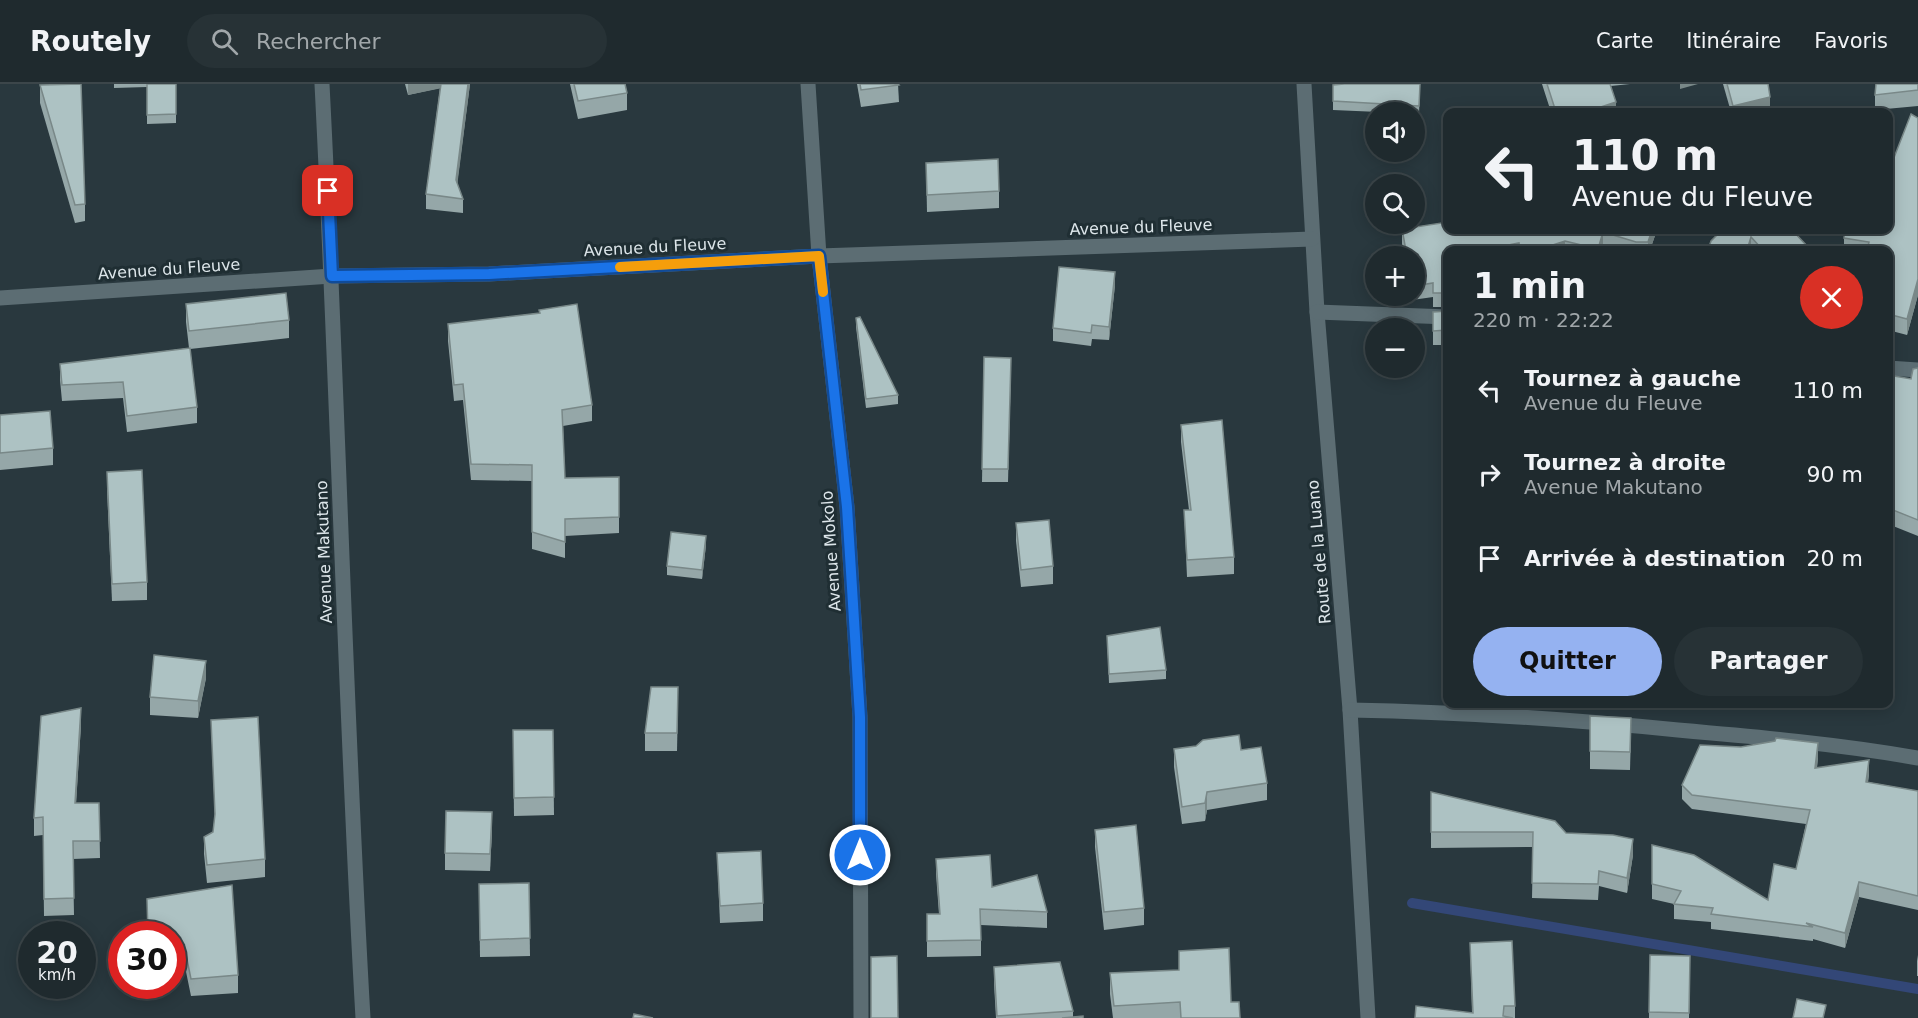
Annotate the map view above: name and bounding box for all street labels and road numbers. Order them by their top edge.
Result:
street label: Avenue du Fleuve [1069,215,1213,239]
street label: Avenue du Fleuve [583,234,727,260]
street label: Avenue du Fleuve [97,255,241,283]
street label: Route de la Luano [1303,479,1335,625]
street label: Avenue Makutano [312,480,336,624]
street label: Avenue Mokolo [817,490,845,612]

